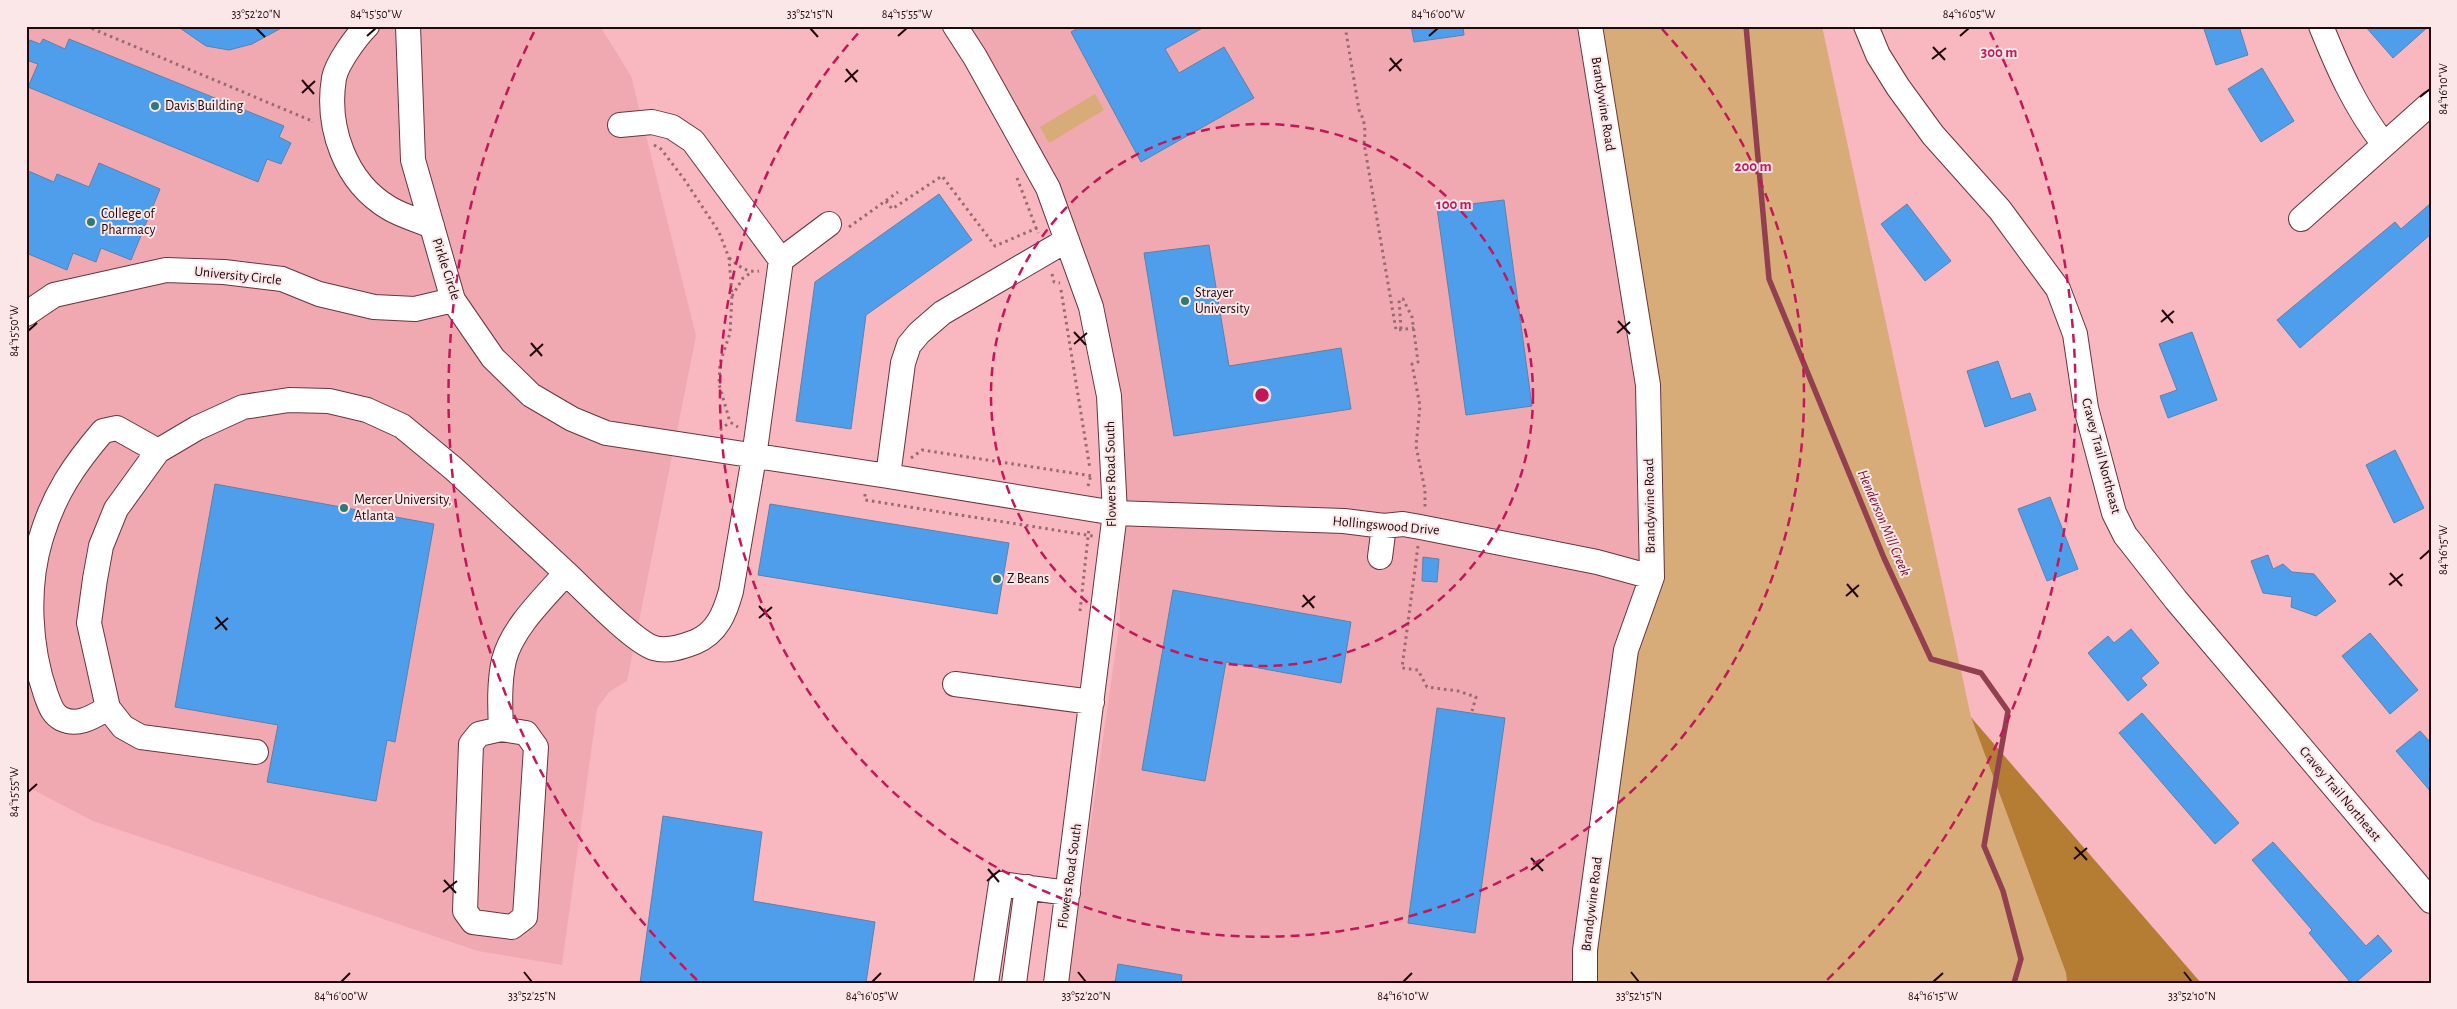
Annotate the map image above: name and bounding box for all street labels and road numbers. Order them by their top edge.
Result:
street label: Brandywine Road [1589,56,1617,152]
street label: Pirkle Circle [429,236,463,302]
street label: University Circle [194,264,282,288]
street label: Cravey Trail Northeast [2079,397,2123,516]
street label: Flowers Road South [1103,421,1119,527]
street label: Brandywine Road [1642,458,1658,554]
street label: Hollingswood Drive [1332,514,1440,538]
street label: Cravey Trail Northeast [2296,744,2384,844]
street label: Flowers Road South [1056,822,1084,930]
street label: Brandywine Road [1579,856,1605,952]

